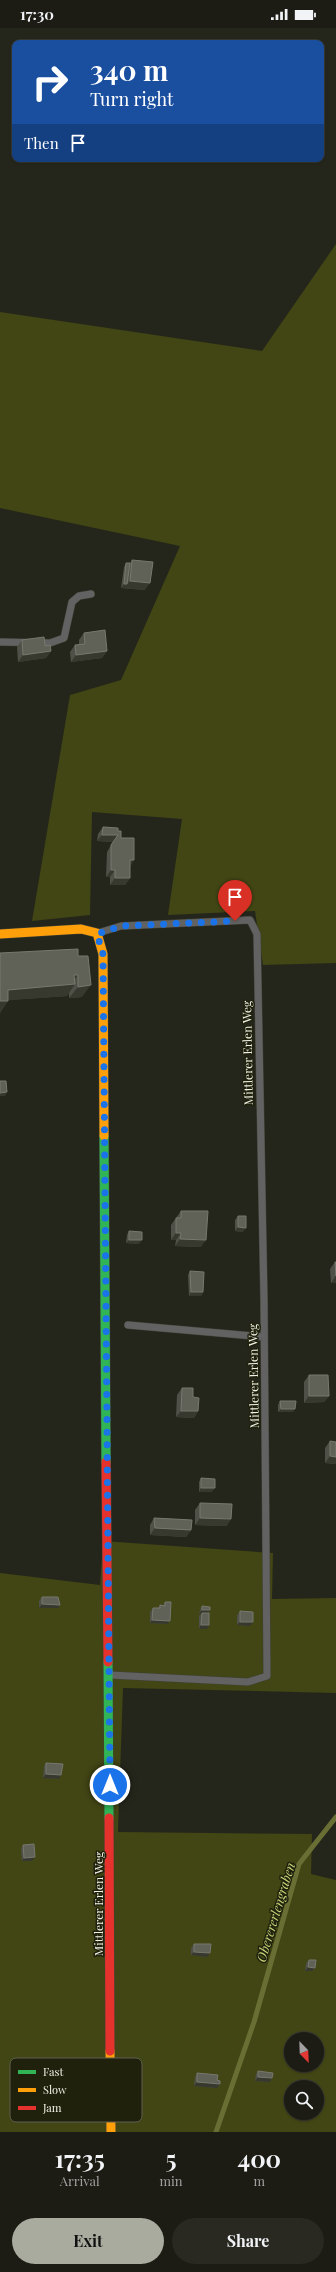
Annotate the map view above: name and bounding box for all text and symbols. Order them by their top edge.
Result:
text: 17:30 [20,4,54,24]
text: 340 m [90,51,168,88]
icon: right [24,56,76,108]
text: Turn right [90,87,173,111]
icon: arrive [67,132,89,154]
text: Then [24,133,59,153]
pin [218,880,252,921]
icon: arrive [224,886,246,908]
street label: Mittlerer Erlen Weg [238,1000,256,1105]
street label: Mittlerer Erlen Weg [244,1323,262,1428]
position arrow [89,1764,131,1806]
street label: Mittlerer Erlen Weg [90,1851,106,1956]
water label: Oberererlengraben [252,1860,298,1964]
north arrow [284,2032,324,2072]
map controls [284,2032,324,2120]
legend [10,2058,142,2122]
text: Fast [43,2064,63,2079]
button: search [284,2080,324,2120]
text: Slow [43,2082,67,2097]
text: Jam [42,2100,62,2115]
text: 17:35 [55,2142,105,2174]
text: 5 [166,2142,177,2174]
text: 400 [237,2142,281,2174]
text: Arrival [60,2172,100,2189]
text: min [160,2172,183,2189]
text: m [254,2172,265,2189]
button: Exit [12,2218,164,2264]
button: Share [172,2218,324,2264]

